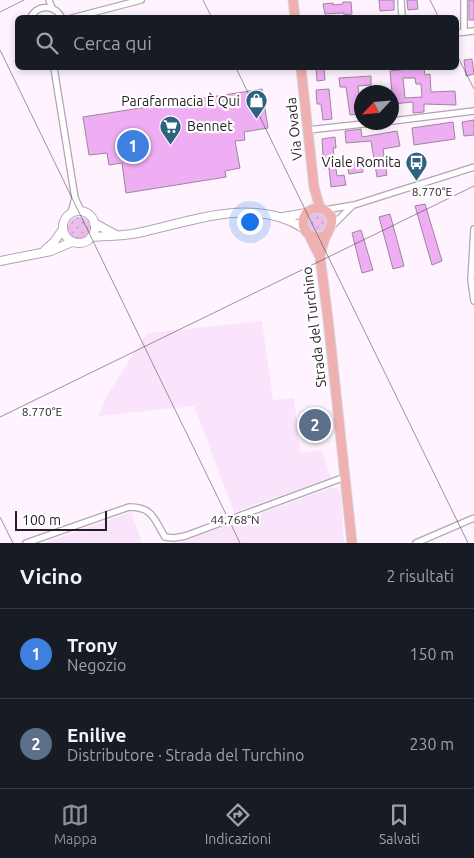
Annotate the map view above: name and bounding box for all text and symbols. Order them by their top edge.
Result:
search box [15,15,459,70]
icon: search [33,29,61,57]
text: Cerca qui [73,32,152,54]
north arrow [354,85,399,130]
shop icon: Parafarmacia È Qui [244,89,268,120]
place label: Parafarmacia È Qui [121,92,240,109]
street label: Via Ovada [283,97,305,161]
supermarket icon: Bennet [159,114,183,145]
place label: Bennet [187,118,233,134]
pin: 1 [117,127,149,165]
bus stop icon: Viale Romita [405,150,429,181]
place label: Viale Romita [321,154,401,170]
text: 8.770°E [412,185,453,198]
your location [237,209,263,235]
street label: Strada del Turchino [299,266,329,388]
text: 8.770°E [22,405,63,418]
pin: 2 [299,406,331,444]
scale bar [15,508,108,531]
text: 100 m [22,512,61,528]
text: 44.768°N [210,513,260,526]
text: Vicino [20,564,82,588]
text: 2 risultati [386,567,454,585]
text: Trony [67,634,117,656]
text: 1 [31,645,41,663]
text: 150 m [409,645,454,663]
text: Negozio [67,656,126,674]
text: Enilive [67,724,126,746]
text: 2 [31,735,41,753]
text: 230 m [409,735,454,753]
text: Distributore · Strada del Turchino [67,746,304,764]
tab: Mappa [54,801,97,847]
tab: Indicazioni [205,801,271,847]
tab: Salvati [379,801,420,847]

